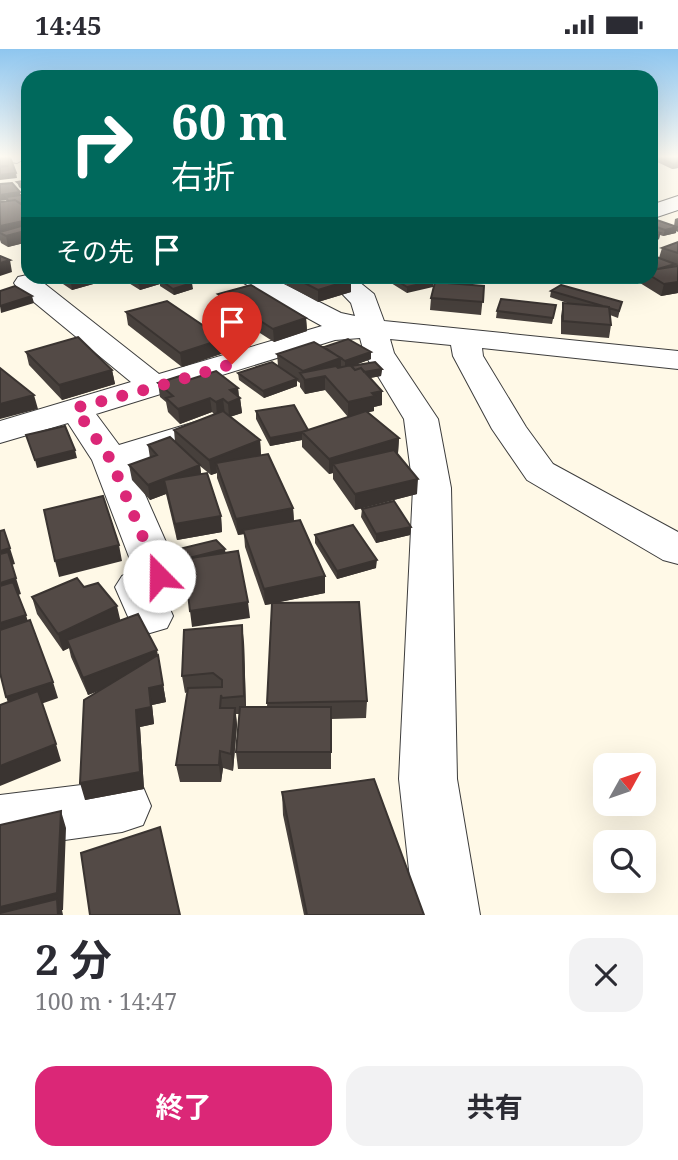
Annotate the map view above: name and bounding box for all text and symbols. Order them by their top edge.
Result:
text: 14:45 [35,7,102,43]
text: 60 m [171,88,287,154]
icon: right [56,98,147,189]
text: 右折 [171,154,235,197]
icon: arrive [148,231,186,269]
text: その先 [56,233,134,269]
pin [202,292,262,364]
icon: arrive [213,303,251,341]
position arrow [122,539,196,613]
north arrow [593,753,656,815]
map controls [593,753,656,893]
button: search [593,830,656,893]
text: 2 分 [35,930,112,987]
button: close [569,938,643,1012]
text: 100 m · 14:47 [35,985,177,1017]
button: 終了 [35,1066,332,1146]
button: 共有 [346,1066,643,1146]

